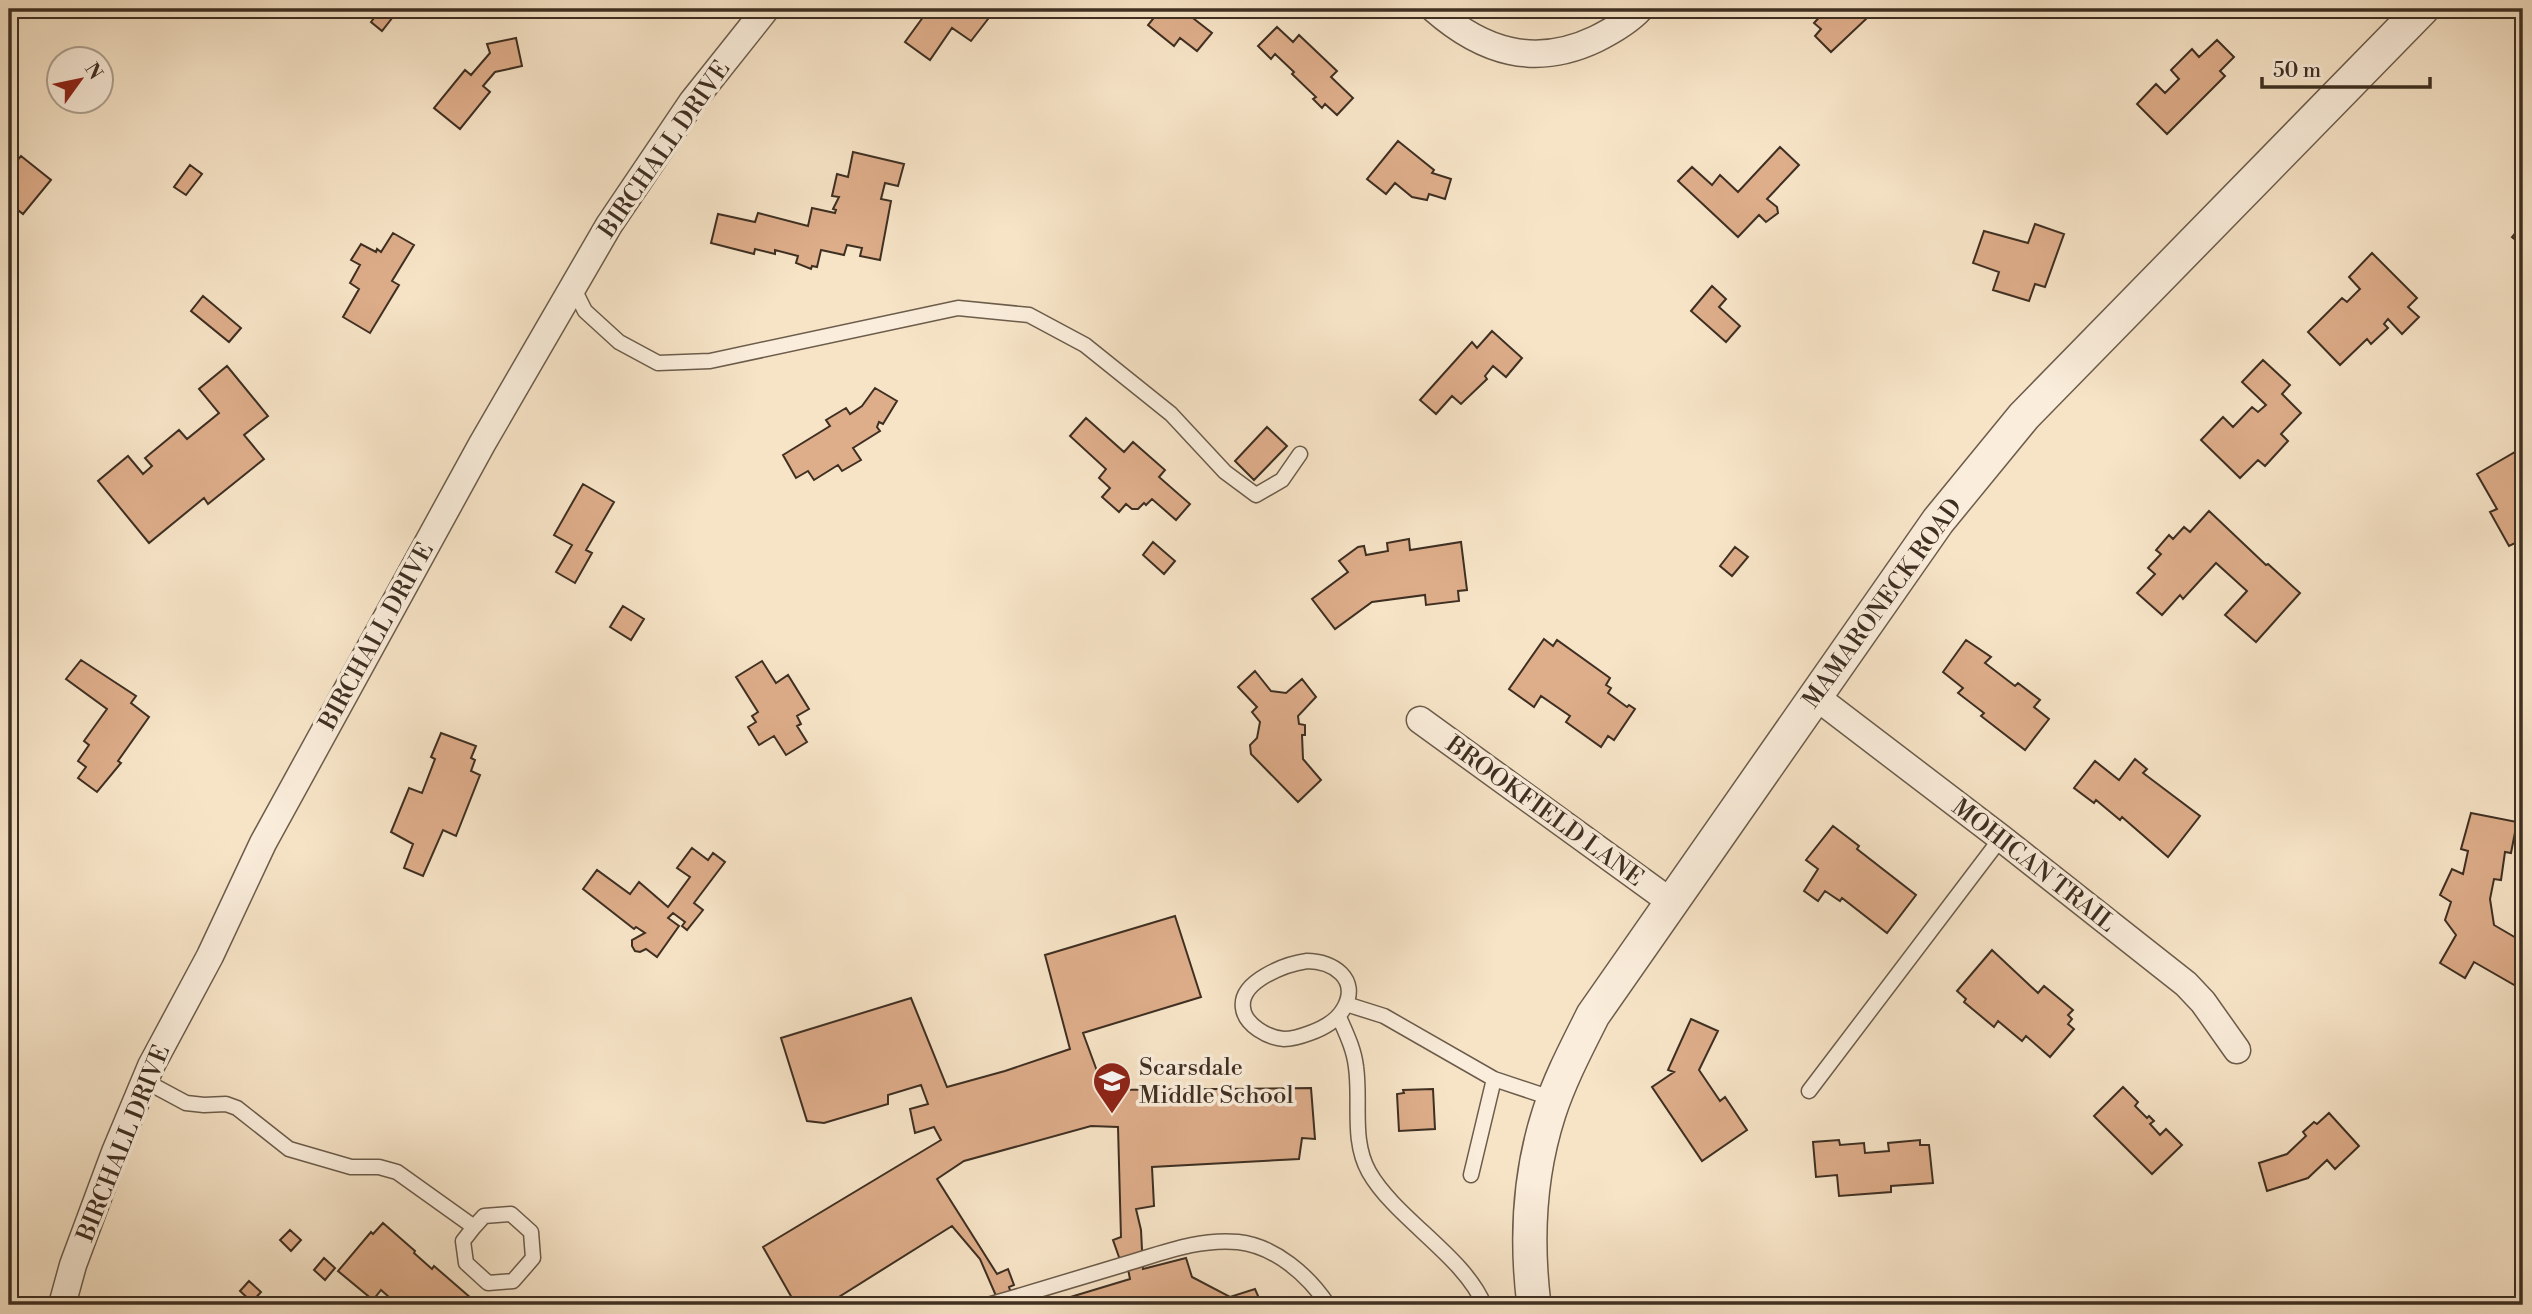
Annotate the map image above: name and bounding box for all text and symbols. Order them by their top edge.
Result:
north arrow [46,46,116,116]
scale bar [2262,46,2430,90]
street label: BIRCHALL DRIVE [592,55,737,245]
text: N [79,58,108,84]
text: 50 m [2273,58,2321,84]
street label: MAMARONECK ROAD [1796,493,1969,715]
street label: BIRCHALL DRIVE [312,538,441,736]
street label: BROOKFIELD LANE [1439,729,1649,894]
street label: MOHICAN TRAIL [1946,793,2121,939]
street label: BIRCHALL DRIVE [70,1041,177,1247]
place label: Scarsdale Middle School [1139,1053,1294,1111]
school or university icon: Scarsdale Middle School [1091,1060,1133,1115]

